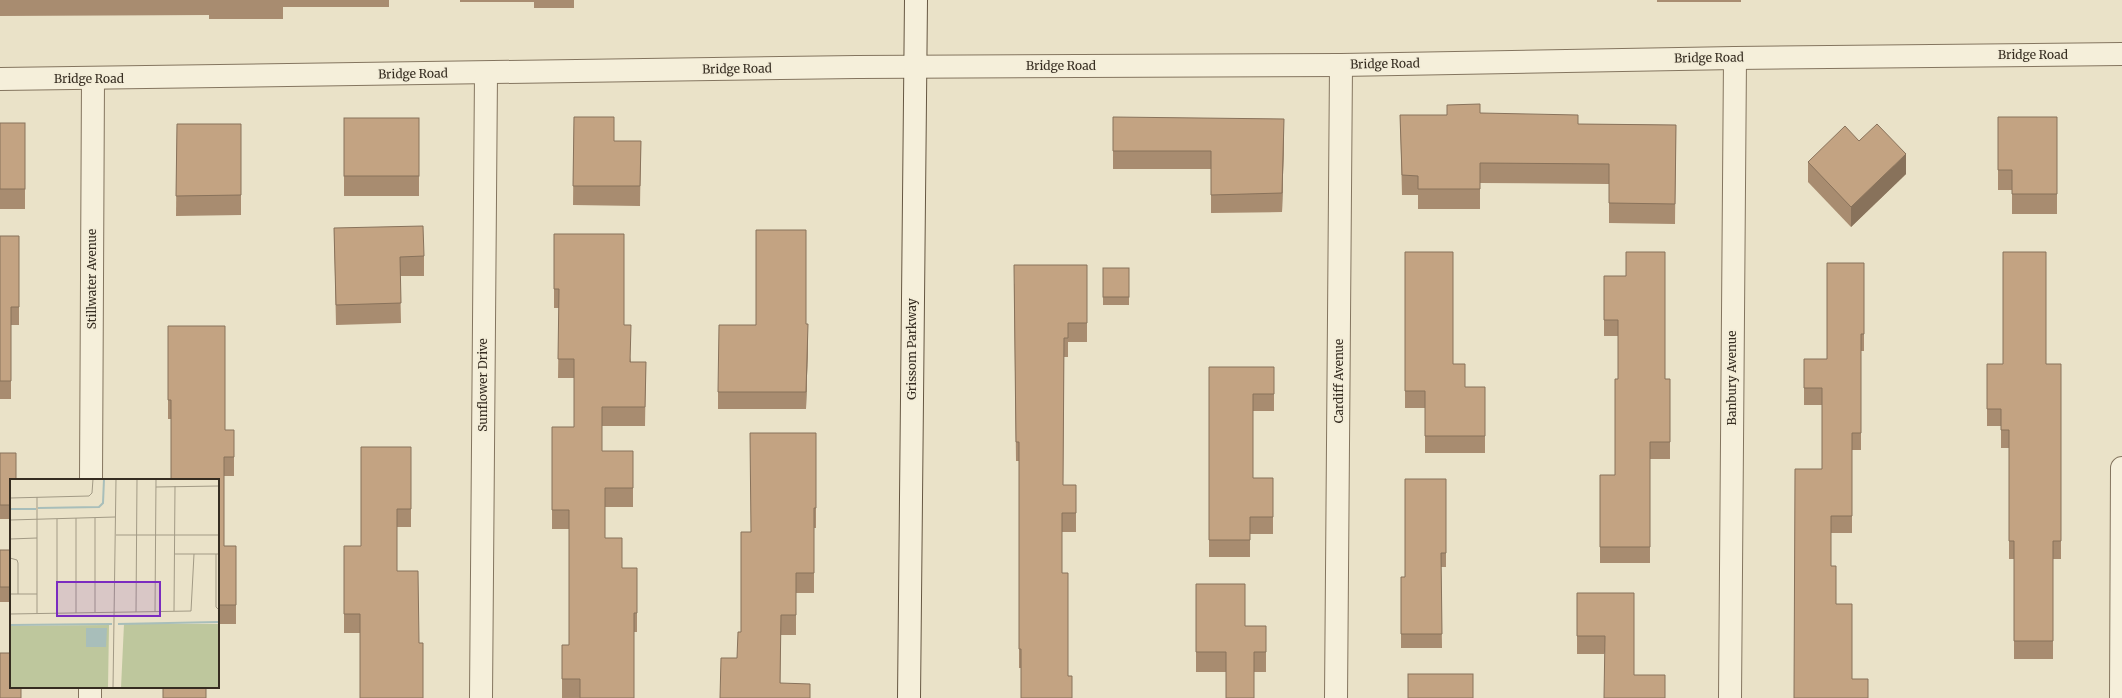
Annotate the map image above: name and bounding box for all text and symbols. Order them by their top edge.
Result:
street label: Bridge Road [1998,47,2068,62]
street label: Bridge Road [1674,49,1744,66]
street label: Bridge Road [1350,55,1420,72]
street label: Bridge Road [1026,58,1096,73]
street label: Bridge Road [702,60,772,77]
street label: Bridge Road [378,65,448,82]
street label: Bridge Road [54,71,124,86]
street label: Stillwater Avenue [84,229,99,329]
street label: Grissom Parkway [904,298,919,400]
street label: Banbury Avenue [1724,331,1739,425]
street label: Sunflower Drive [475,338,490,432]
street label: Cardiff Avenue [1331,339,1346,423]
inset map [10,479,219,688]

